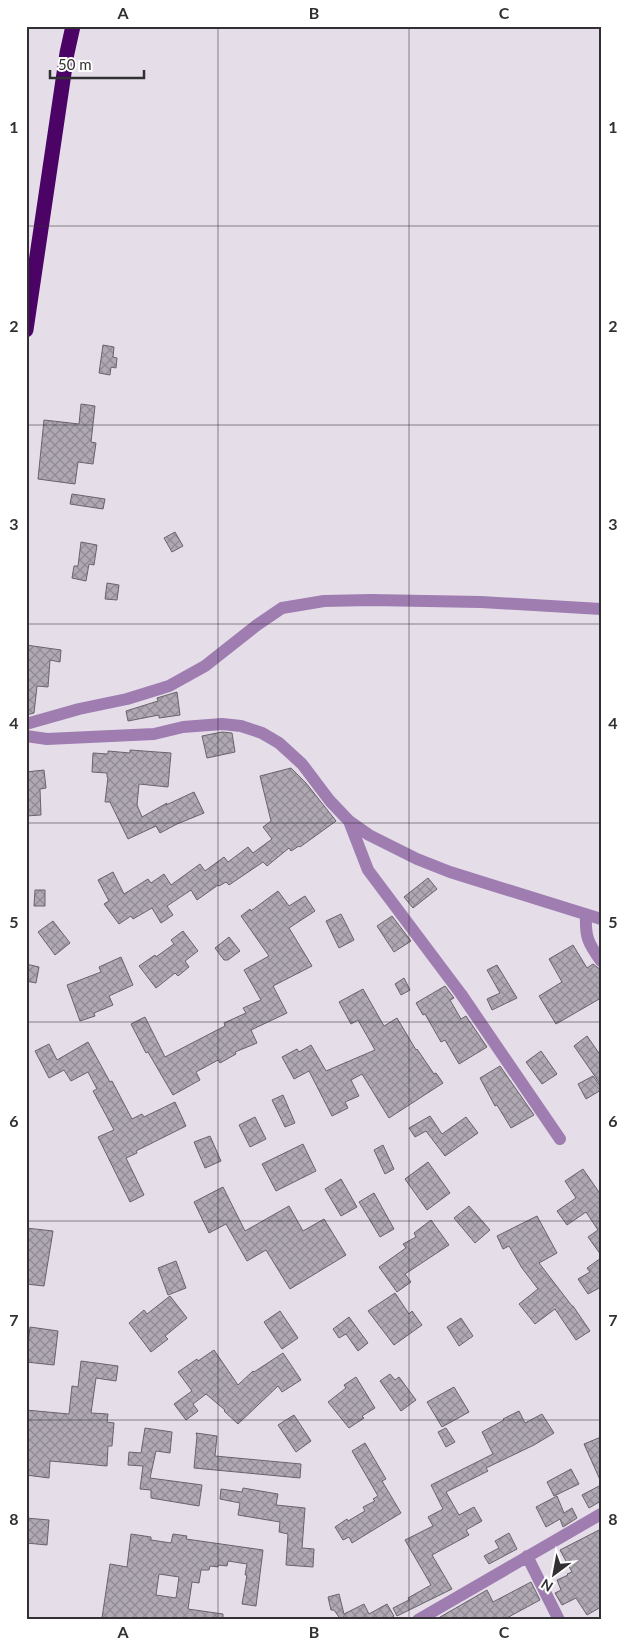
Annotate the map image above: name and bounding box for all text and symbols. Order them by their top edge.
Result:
text: A [116,3,129,22]
text: B [309,3,319,22]
text: C [499,3,510,22]
scale bar [50,48,144,80]
text: 50 m [58,55,92,73]
text: 1 [9,117,19,136]
text: 1 [608,117,618,136]
text: 2 [9,316,19,335]
text: 2 [608,316,618,335]
text: 3 [9,514,19,533]
text: 3 [608,514,618,533]
text: 4 [9,713,19,732]
text: 4 [608,713,618,732]
text: 5 [9,912,19,931]
text: 5 [608,912,618,931]
text: 6 [9,1111,19,1130]
text: 6 [608,1111,618,1130]
text: 7 [9,1310,19,1329]
text: 7 [608,1310,618,1329]
text: 8 [9,1509,19,1528]
text: 8 [608,1509,618,1528]
north arrow [530,1548,580,1598]
text: N [538,1575,556,1596]
text: A [116,1622,129,1641]
text: B [309,1622,319,1641]
text: C [499,1622,510,1641]

